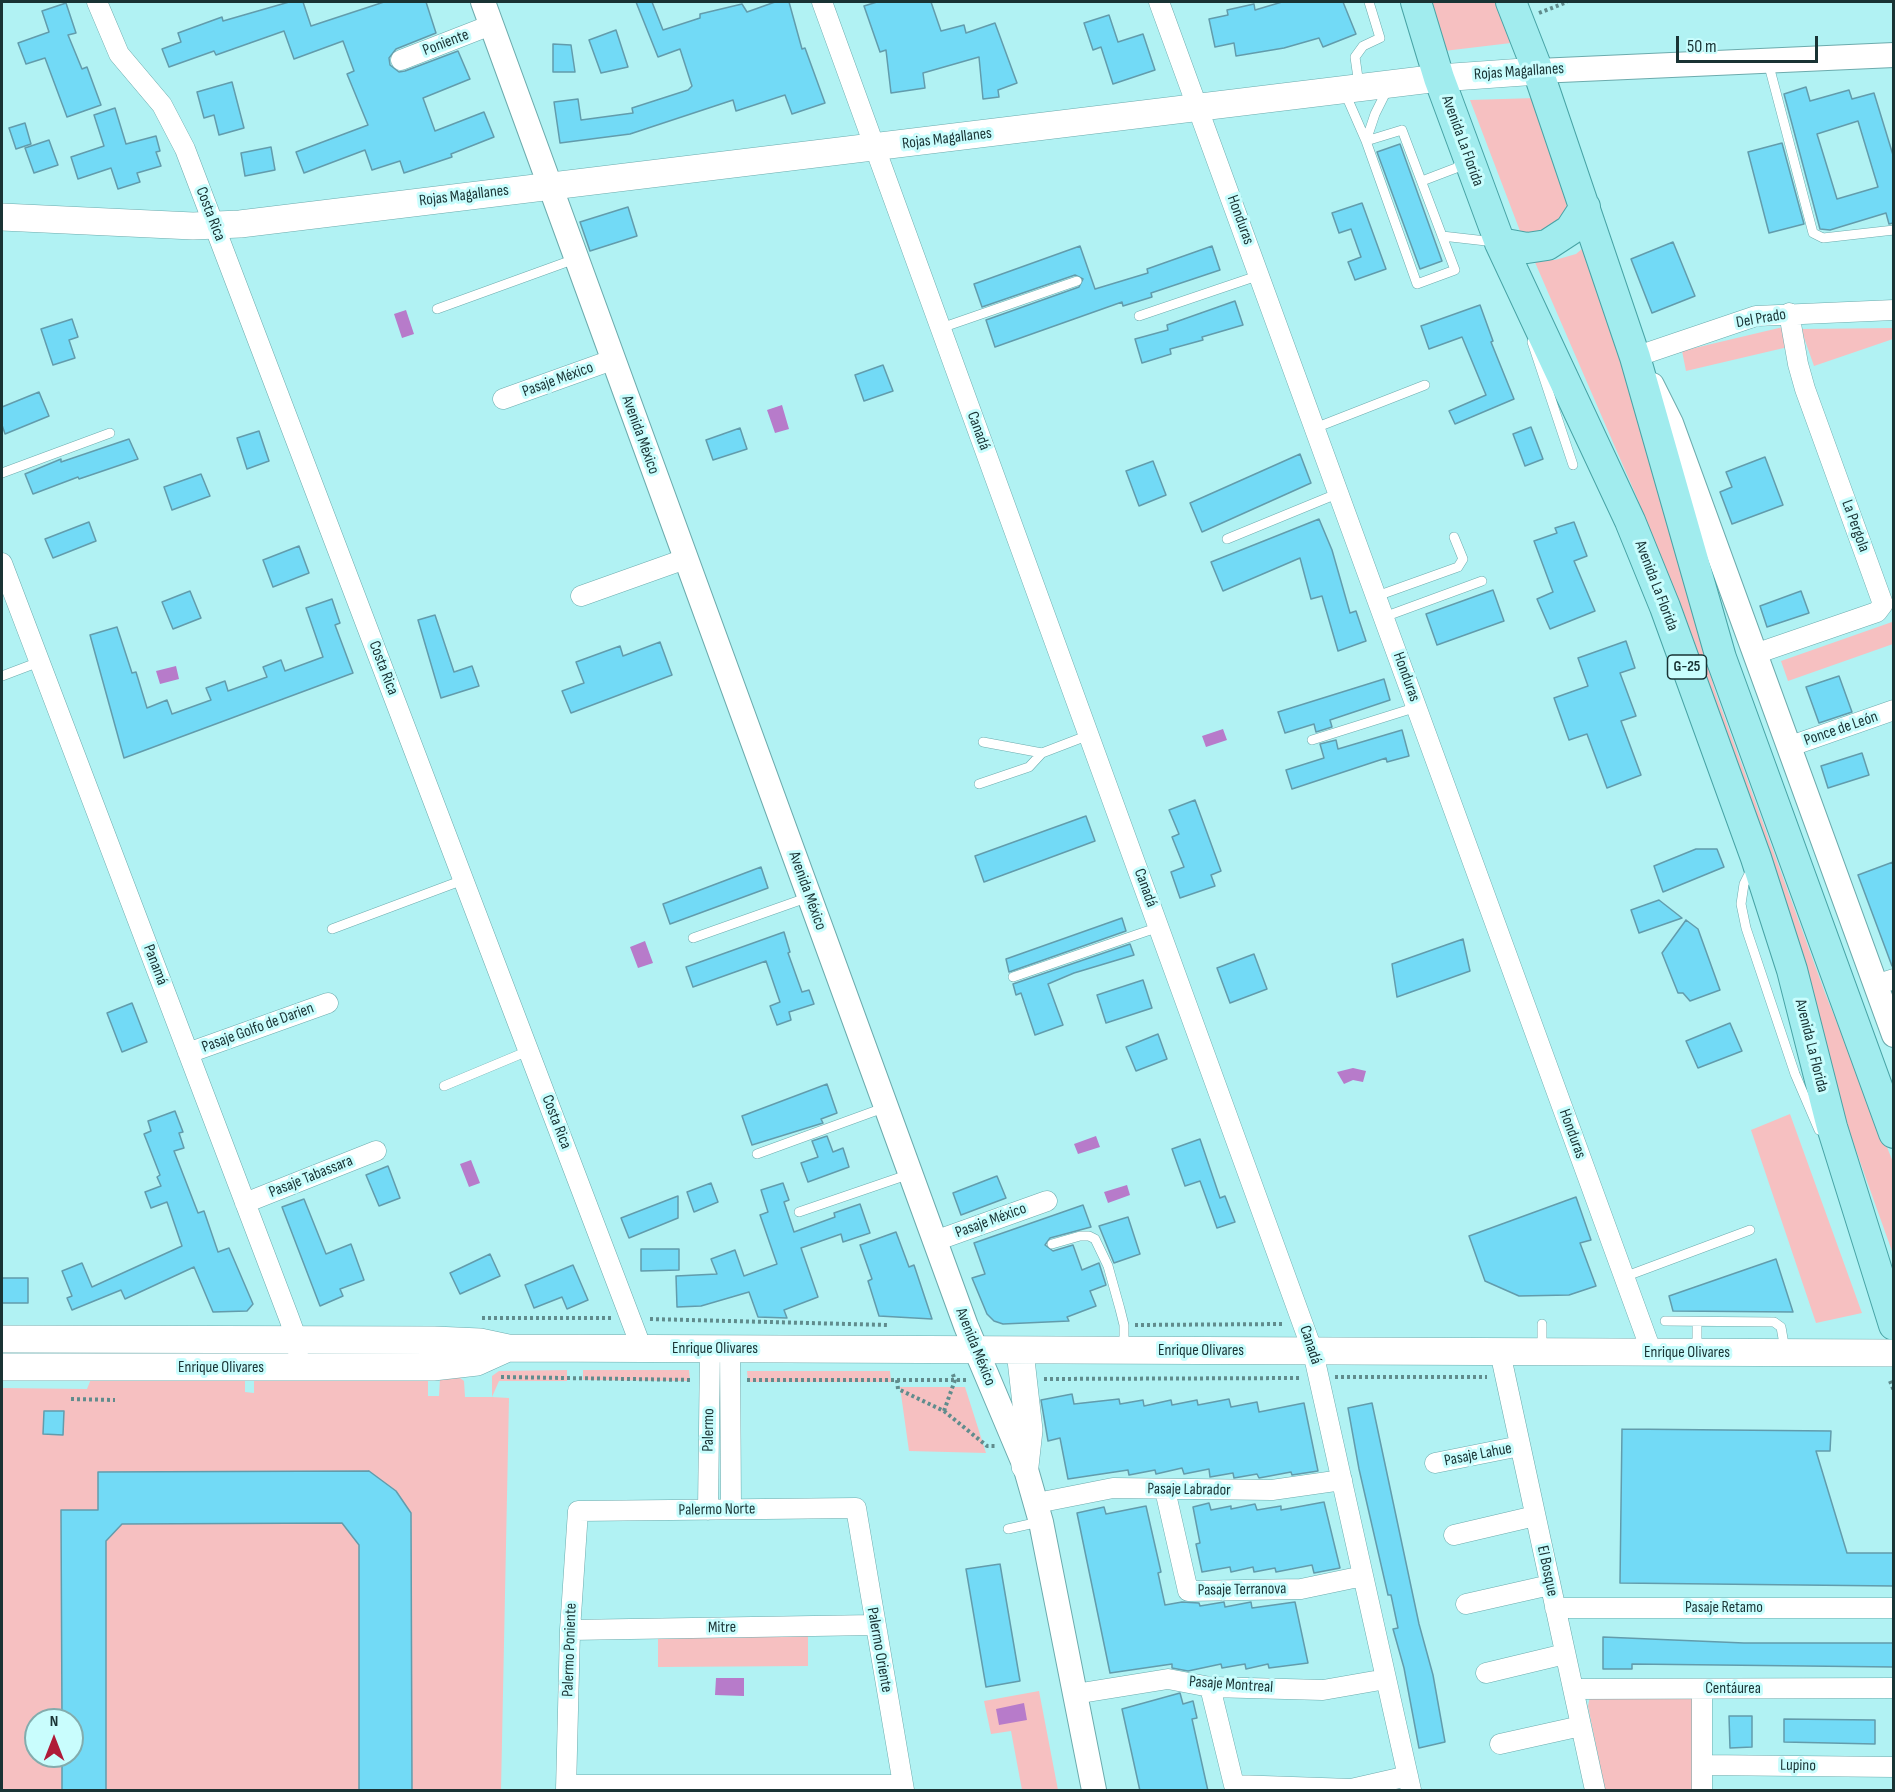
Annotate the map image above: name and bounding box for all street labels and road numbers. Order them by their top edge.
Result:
street label: Poniente [420,25,472,61]
street label: Rojas Magallanes [1473,59,1565,85]
street label: Avenida La Florida [1437,93,1487,189]
street label: Rojas Magallanes [901,124,993,154]
street label: Rojas Magallanes [418,181,510,211]
street label: Costa Rica [191,184,229,244]
street label: Honduras [1222,193,1258,247]
street label: Del Prado [1735,305,1787,333]
street label: Pasaje México [520,358,596,402]
street label: Avenida México [617,393,663,477]
street label: Canadá [962,409,994,453]
street label: La Pergola [1837,497,1873,555]
street label: Avenida La Florida [1630,538,1682,634]
street label: Costa Rica [364,638,402,698]
street label: Honduras [1388,650,1424,704]
road number: G-25 [1668,655,1706,679]
street label: Ponce de León [1802,707,1880,751]
street label: Avenida México [784,849,830,933]
street label: Canadá [1129,866,1161,910]
street label: Panamá [138,942,172,988]
street label: Avenida La Florida [1790,998,1832,1094]
street label: Pasaje Golfo de Darien [199,999,317,1057]
street label: Costa Rica [537,1092,575,1152]
street label: Honduras [1554,1107,1590,1161]
street label: Pasaje Tabassara [266,1151,356,1203]
street label: Pasaje México [953,1199,1029,1243]
street label: Avenida México [951,1305,999,1389]
street label: Canadá [1295,1323,1325,1367]
street label: Enrique Olivares [672,1339,758,1359]
street label: Enrique Olivares [1158,1341,1244,1361]
street label: Enrique Olivares [1644,1343,1730,1363]
street label: Enrique Olivares [178,1358,264,1378]
street label: Palermo [699,1408,719,1452]
street label: Pasaje Lahue [1443,1439,1513,1471]
street label: Pasaje Labrador [1147,1480,1231,1500]
street label: Palermo Norte [678,1500,756,1520]
street label: El Bosque [1532,1544,1562,1598]
street label: Pasaje Terranova [1197,1580,1287,1600]
street label: Pasaje Retamo [1685,1598,1763,1618]
street label: Palermo Poniente [559,1603,581,1697]
street label: Palermo Oriente [862,1606,896,1694]
street label: Mitre [708,1618,736,1638]
street label: Pasaje Montreal [1188,1672,1274,1698]
street label: Centáurea [1705,1679,1761,1699]
street label: Lupino [1780,1756,1816,1776]

